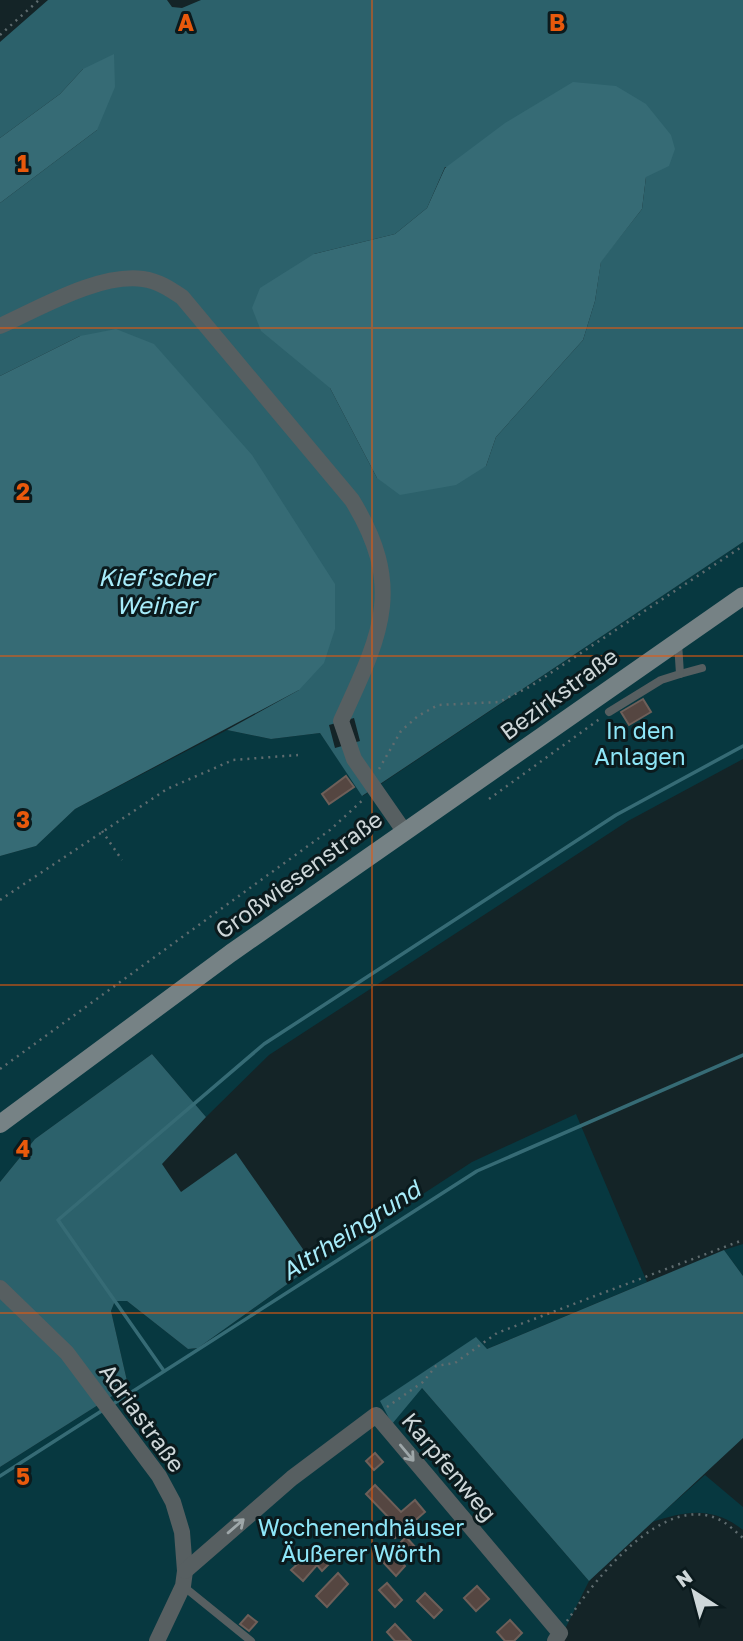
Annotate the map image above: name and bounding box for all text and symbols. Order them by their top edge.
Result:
text: A [178,8,195,36]
text: B [549,8,565,36]
text: 1 [17,149,29,177]
text: 2 [16,477,30,505]
water label: Kief'scher Weiher [98,562,218,619]
street label: Bezirkstraße [494,641,623,745]
park label: In den Anlagen [594,716,686,770]
street label: Großwiesenstraße [209,804,387,944]
text: 3 [16,805,30,833]
text: 4 [16,1134,30,1162]
water label: Altrheingrund [275,1172,428,1286]
street label: Adriastraße [94,1358,192,1477]
street label: Karpfenweg [396,1406,503,1526]
one-way arrow [399,1443,415,1461]
text: 5 [16,1462,30,1490]
park label: Wochenendhäuser Äußerer Wörth [258,1513,464,1567]
one-way arrow [227,1518,245,1534]
north arrow [659,1557,729,1627]
text: N [671,1564,696,1591]

